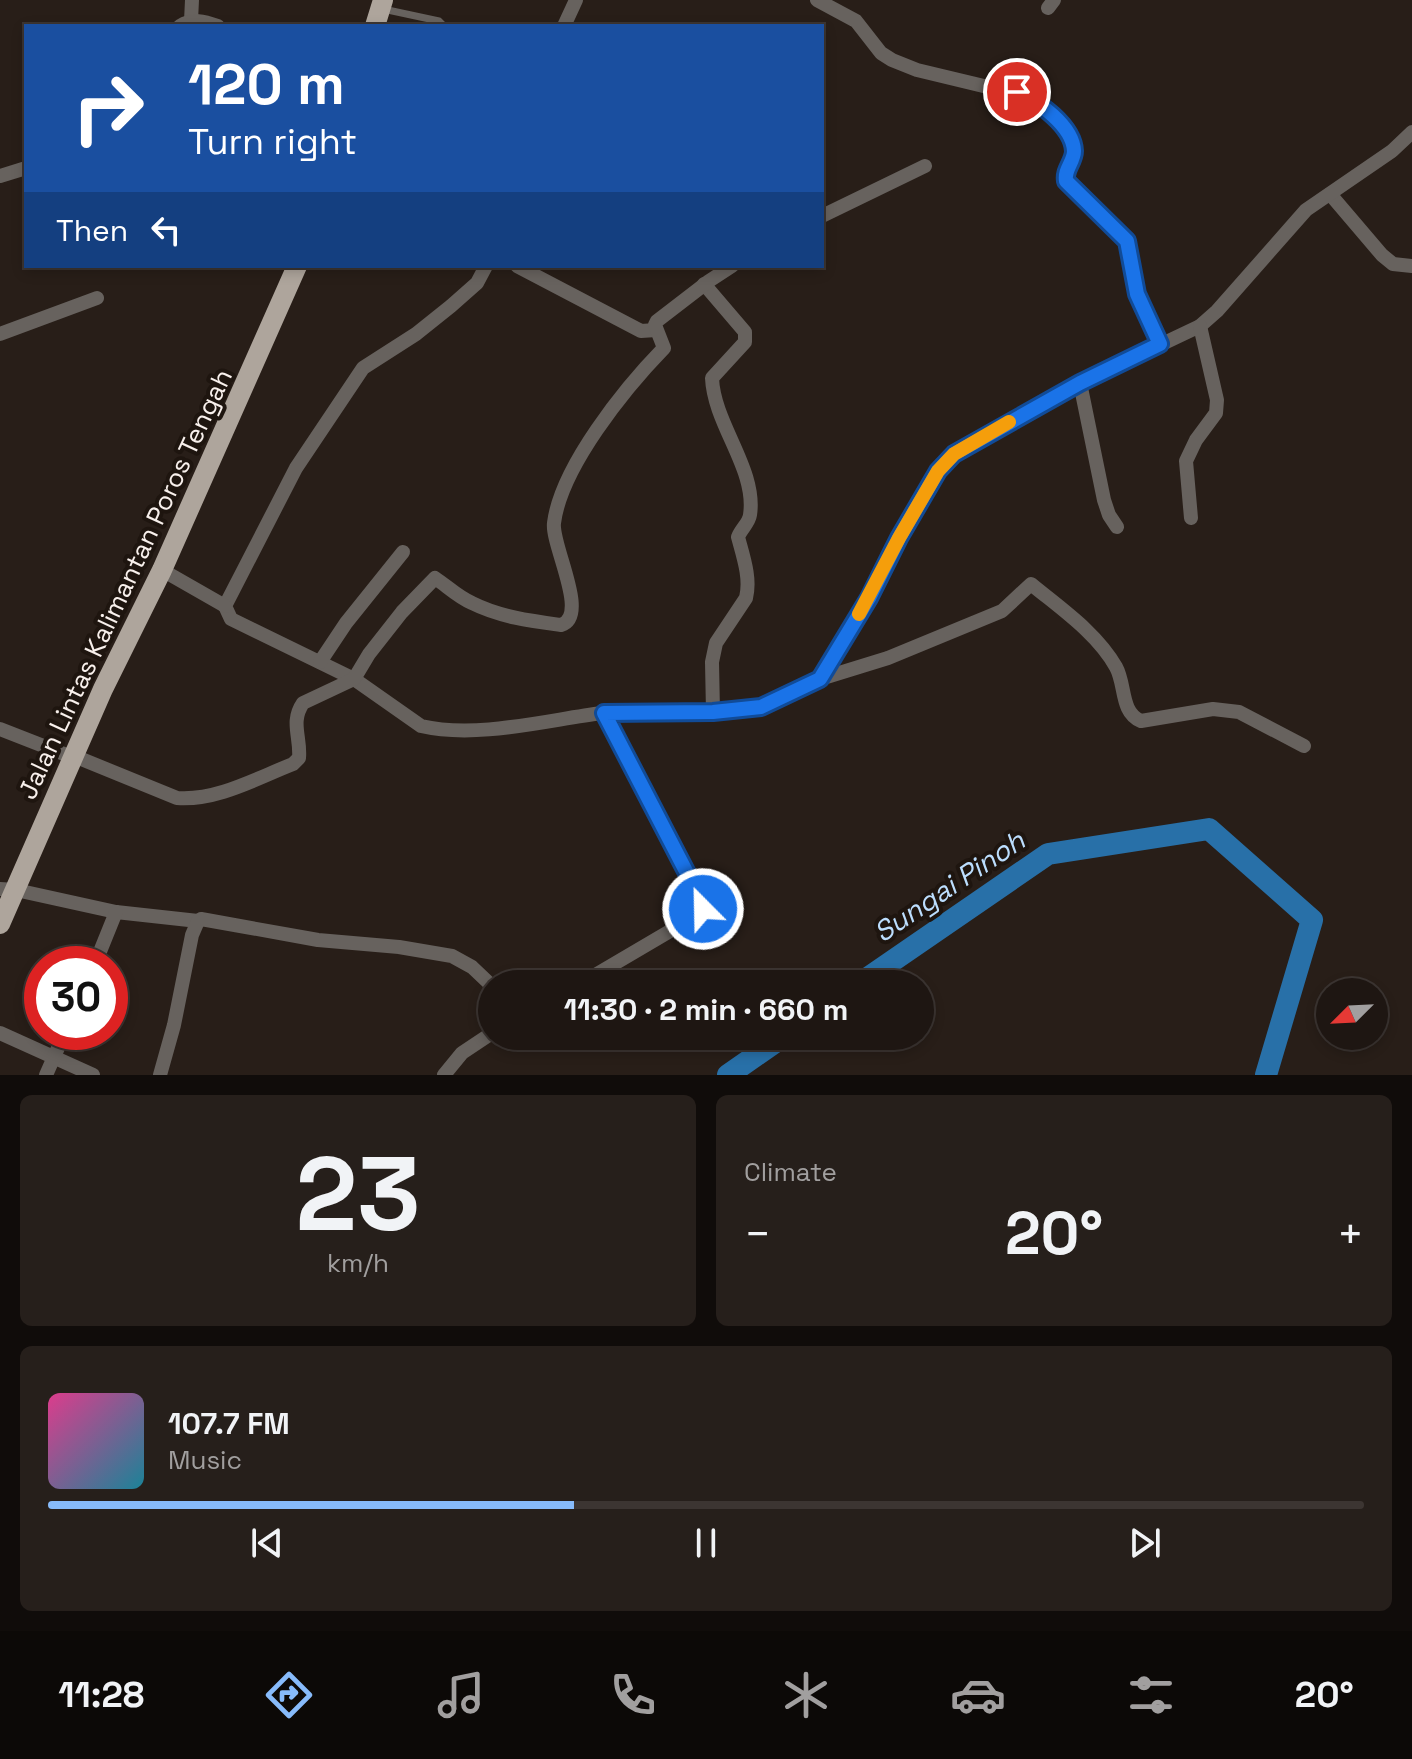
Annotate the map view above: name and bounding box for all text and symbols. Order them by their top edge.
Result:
text: 120 m [188,49,345,120]
icon: right [56,56,160,160]
pin [983,58,1051,126]
icon: arrive [995,70,1039,114]
text: Turn right [188,119,357,165]
icon: left [144,208,188,252]
text: Then [56,211,128,250]
street label: Jalan Lintas Kalimantan Poros Tengah [10,363,240,805]
water label: Sungai Pinoh [866,822,1032,950]
position arrow [661,867,745,951]
speed limit sign: 30 [24,946,128,1050]
north arrow [1316,978,1388,1050]
map controls [1316,978,1388,1050]
text: 11:30 · 2 min · 660 m [564,990,848,1029]
text: 23 [295,1128,421,1260]
text: Climate [744,1155,837,1189]
text: 20° [1005,1195,1103,1272]
text: − [744,1206,771,1262]
text: + [1337,1206,1364,1262]
text: km/h [327,1246,389,1280]
text: 107.7 FM [168,1404,290,1443]
text: Music [168,1443,242,1477]
icon: previous [245,1521,289,1565]
icon: pause [684,1521,728,1565]
icon: next [1123,1521,1167,1565]
icon: directions [261,1667,317,1723]
icon: music [433,1667,489,1723]
icon: phone [605,1667,661,1723]
icon: climate [778,1667,834,1723]
icon: car [950,1667,1006,1723]
icon: filters [1123,1667,1179,1723]
text: 11:28 [58,1672,144,1718]
text: 20° [1295,1672,1354,1718]

